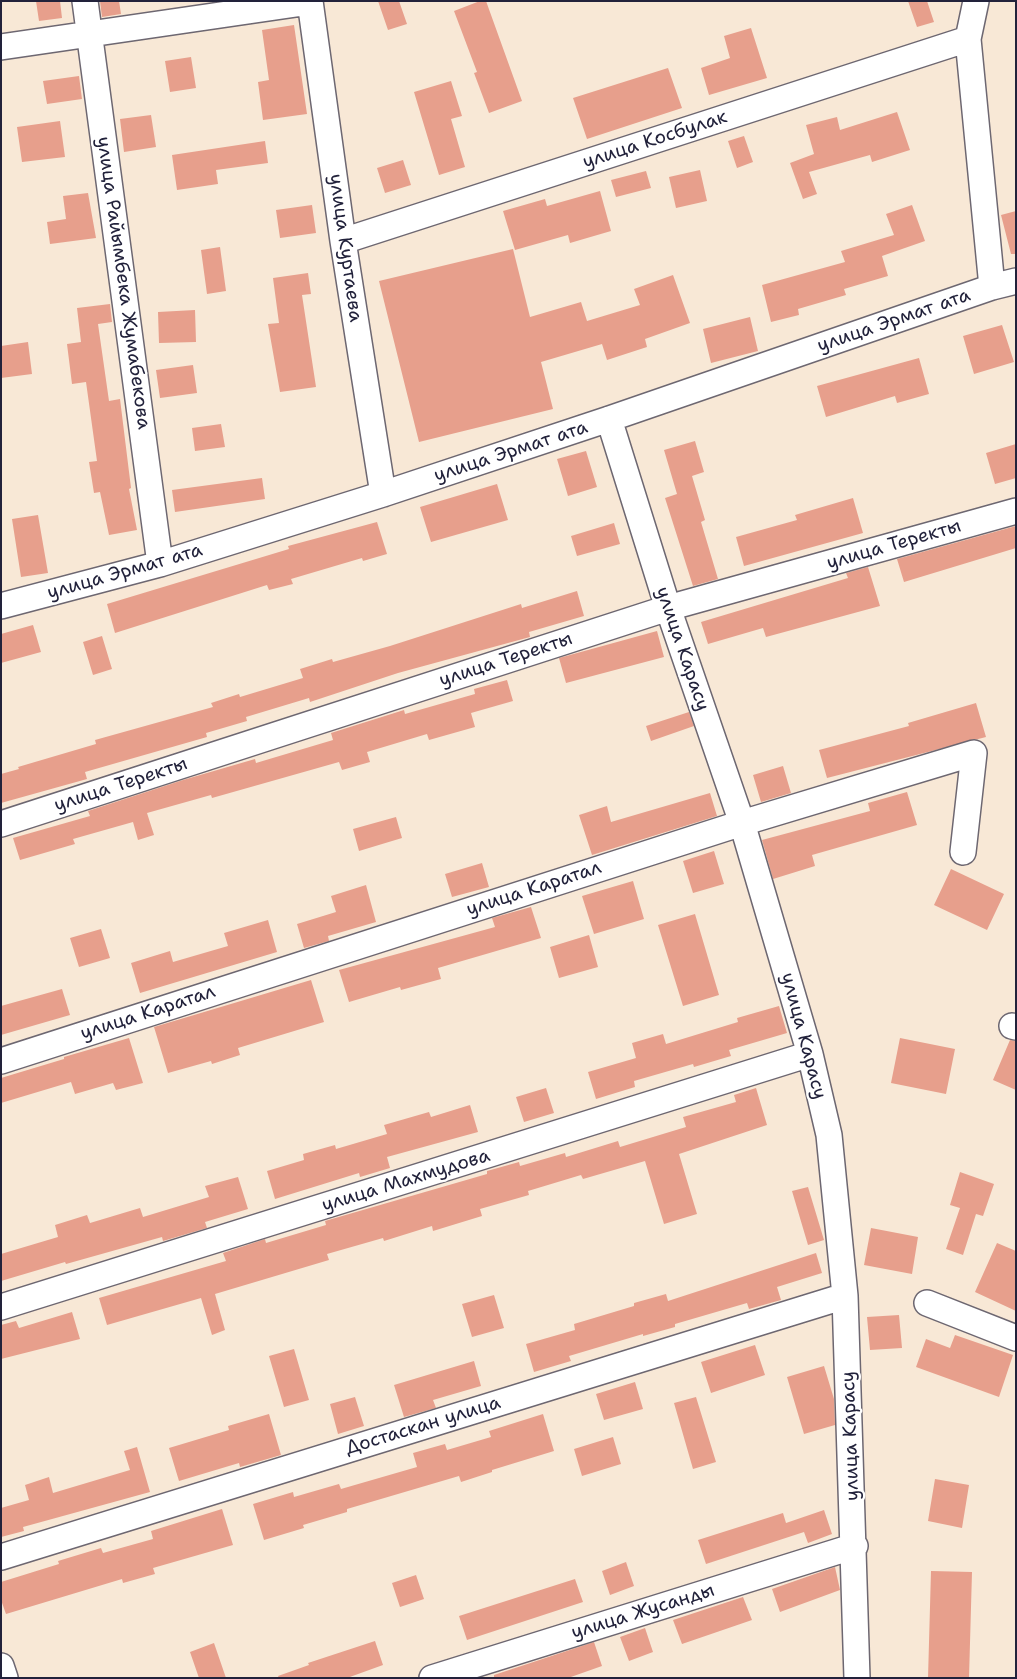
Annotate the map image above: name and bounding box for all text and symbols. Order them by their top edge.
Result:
street label: улица Косбулак [580,106,730,174]
street label: улица Райымбека Жумабекова [91,135,155,431]
street label: улица Куртаева [323,172,367,324]
street label: улица Эрмат ата [814,284,974,358]
street label: улица Эрмат ата [431,416,591,488]
street label: улица Теректы [824,515,964,575]
street label: улица Эрмат ата [45,539,205,605]
street label: улица Карасу [650,584,714,714]
street label: улица Теректы [437,628,575,692]
street label: улица Теректы [52,753,190,817]
street label: улица Каратал [464,856,604,922]
street label: улица Карасу [775,970,831,1102]
street label: улица Каратал [78,980,218,1046]
street label: улица Махмудова [319,1145,493,1217]
street label: улица Карасу [837,1371,865,1501]
street label: Достаскан улица [343,1392,503,1460]
street label: улица Жусанды [569,1579,717,1645]

